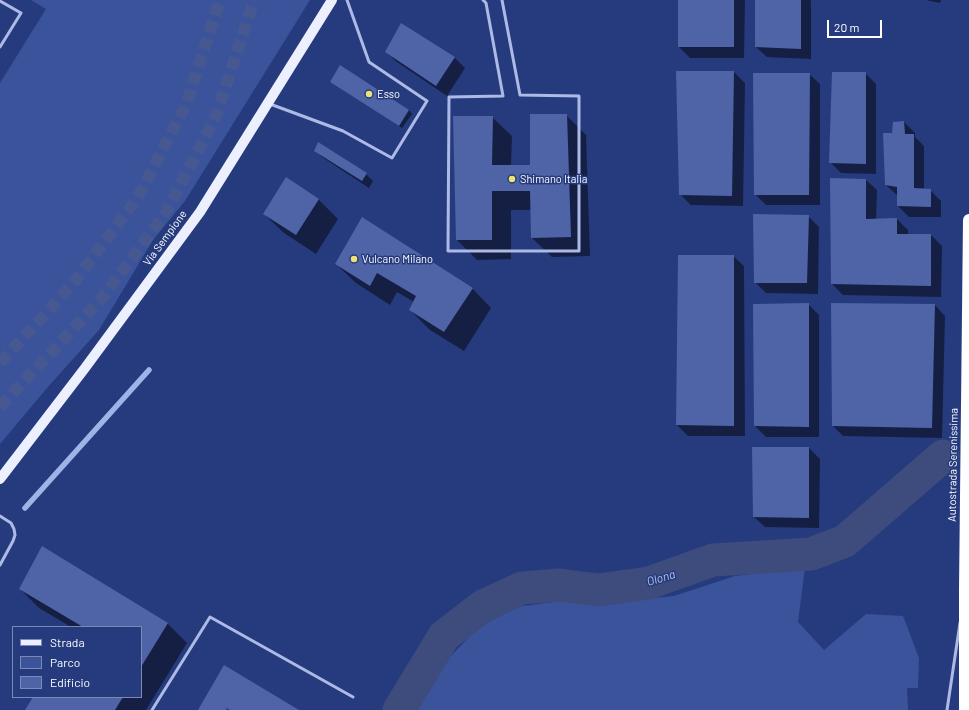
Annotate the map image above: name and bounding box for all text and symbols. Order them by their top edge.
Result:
scale bar [829,12,884,38]
text: 20 m [834,20,860,34]
place label: Esso [377,87,400,101]
marker: Esso [364,89,374,99]
place label: Shimano Italia [520,172,587,186]
marker: Shimano Italia [507,174,517,184]
street label: Via Sempione [141,208,189,268]
place label: Vulcano Milano [362,252,433,266]
marker: Vulcano Milano [349,254,359,264]
street label: Autostrada Serenissima [945,408,961,522]
water label: Olona [645,567,677,589]
legend [12,626,142,698]
text: Strada [50,635,85,649]
text: Parco [50,655,80,669]
text: Edificio [50,675,90,689]

